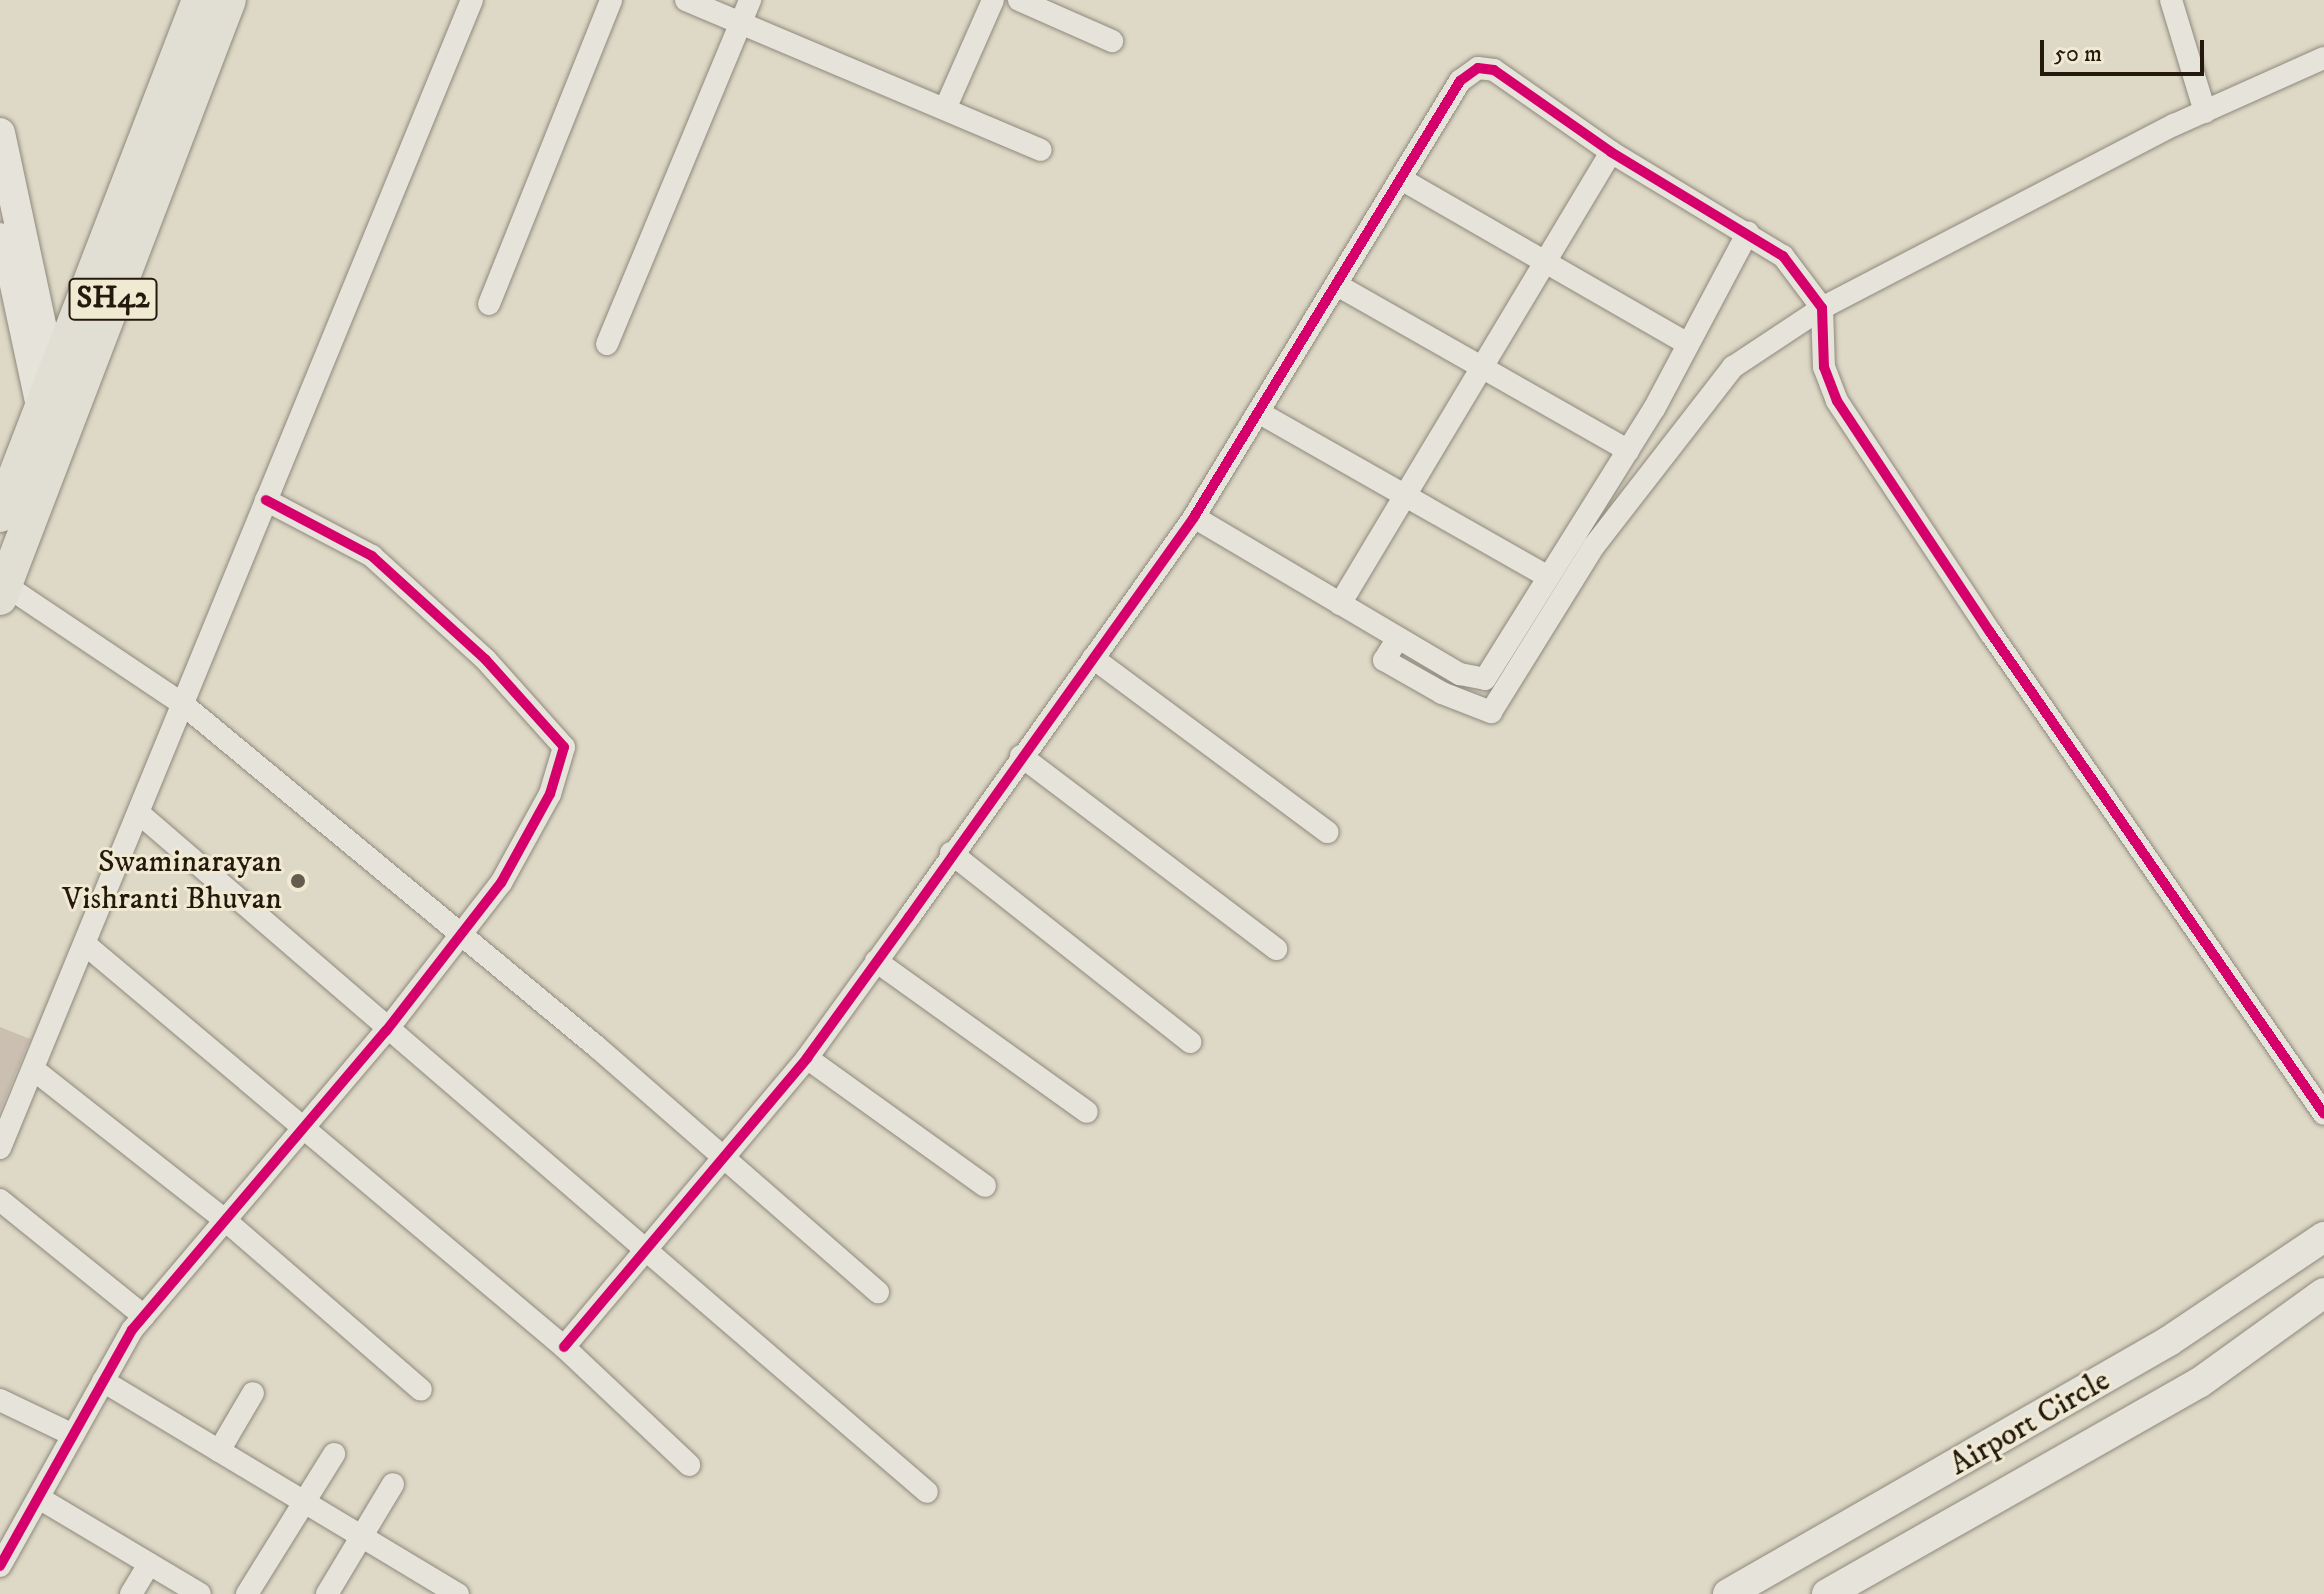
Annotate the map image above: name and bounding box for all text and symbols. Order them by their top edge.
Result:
scale bar [2044,24,2208,74]
text: 50 m [2054,39,2102,69]
road number: SH42 [67,273,159,325]
place label: Swaminarayan Vishranti Bhuvan [62,844,282,919]
marker: Swaminarayan Vishranti Bhuvan [289,872,307,890]
street label: Airport Circle [1943,1362,2117,1484]

